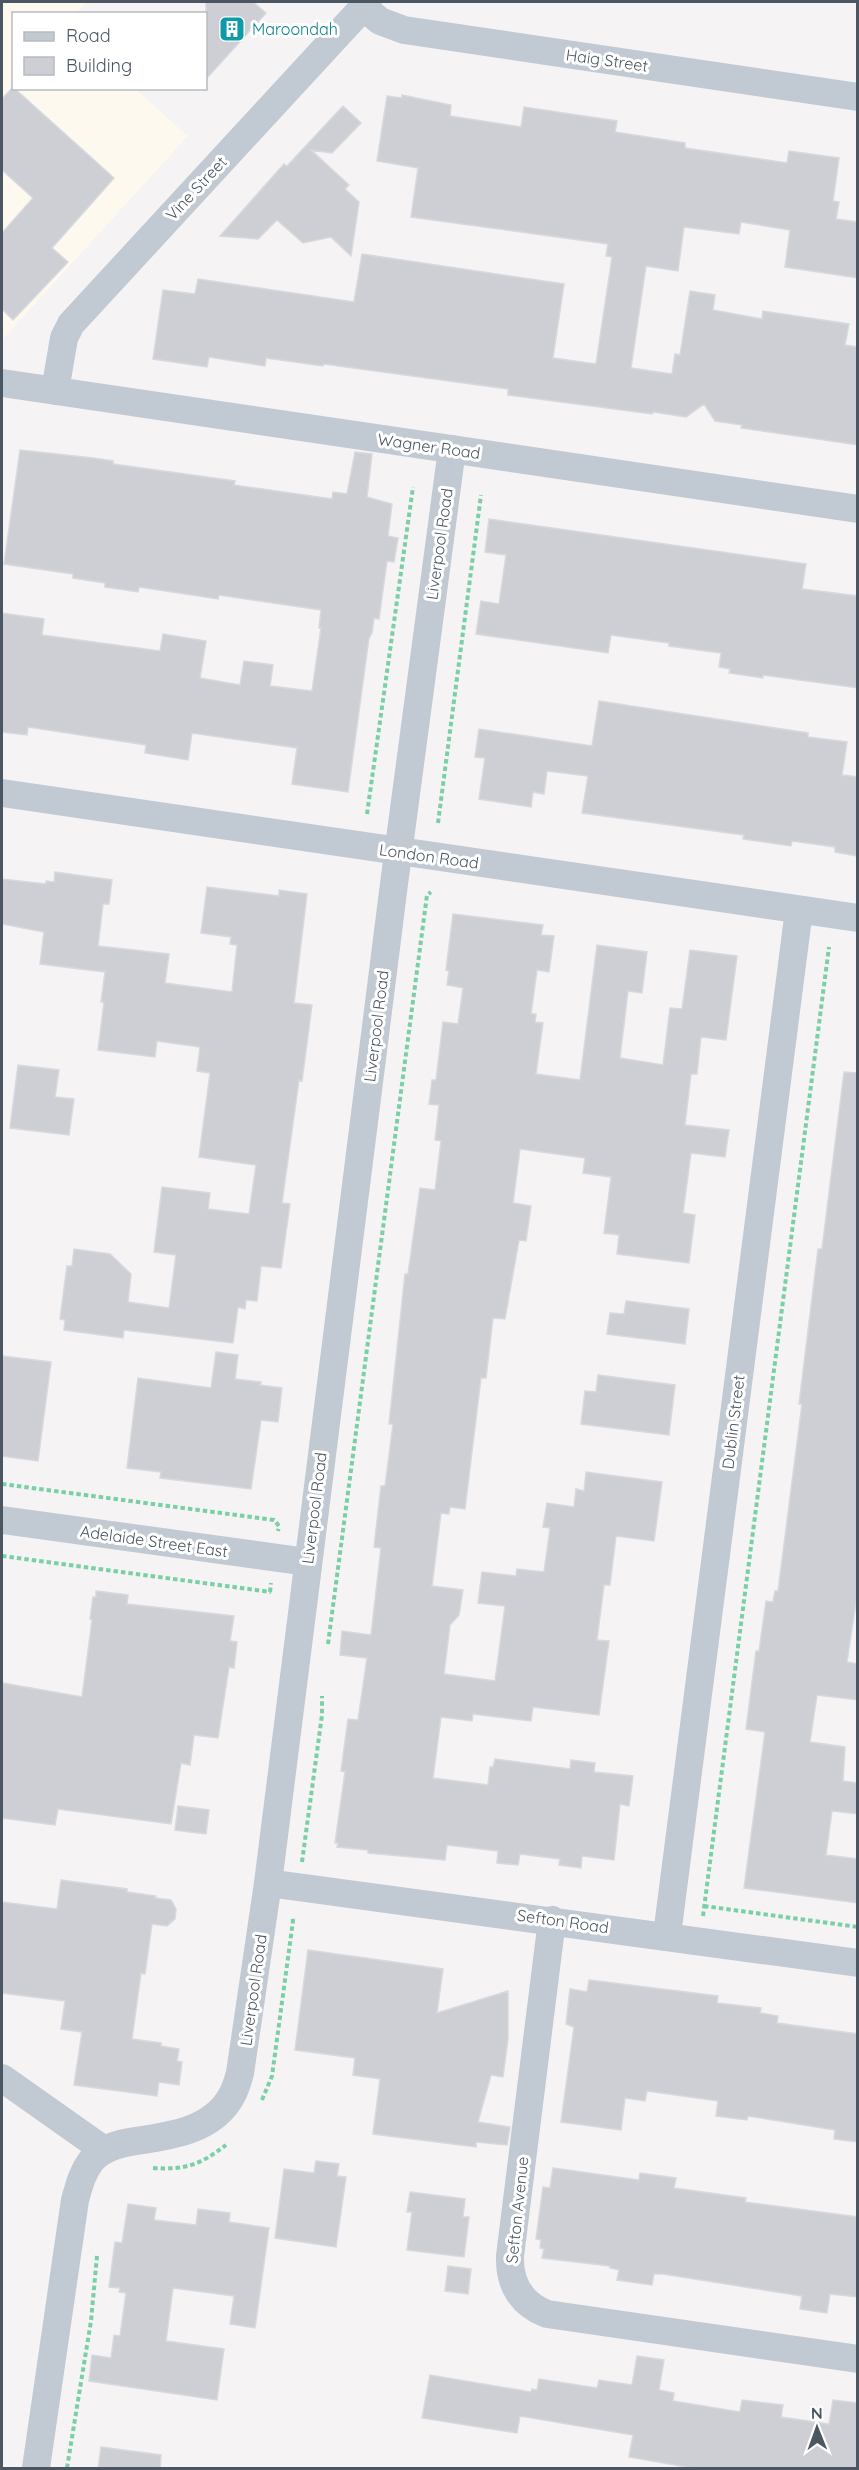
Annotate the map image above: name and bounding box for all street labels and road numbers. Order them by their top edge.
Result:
street label: Haig Street [565,44,649,76]
street label: Vine Street [161,152,231,224]
street label: Wagner Road [376,429,482,463]
street label: Liverpool Road [421,487,457,601]
street label: London Road [378,839,480,873]
street label: Liverpool Road [359,969,393,1083]
street label: Dublin Street [717,1374,749,1470]
street label: Liverpool Road [297,1451,331,1565]
street label: Adelaide Street East [79,1521,229,1561]
street label: Sefton Road [516,1905,610,1937]
street label: Liverpool Road [235,1933,271,2047]
street label: Sefton Avenue [501,2156,533,2264]

